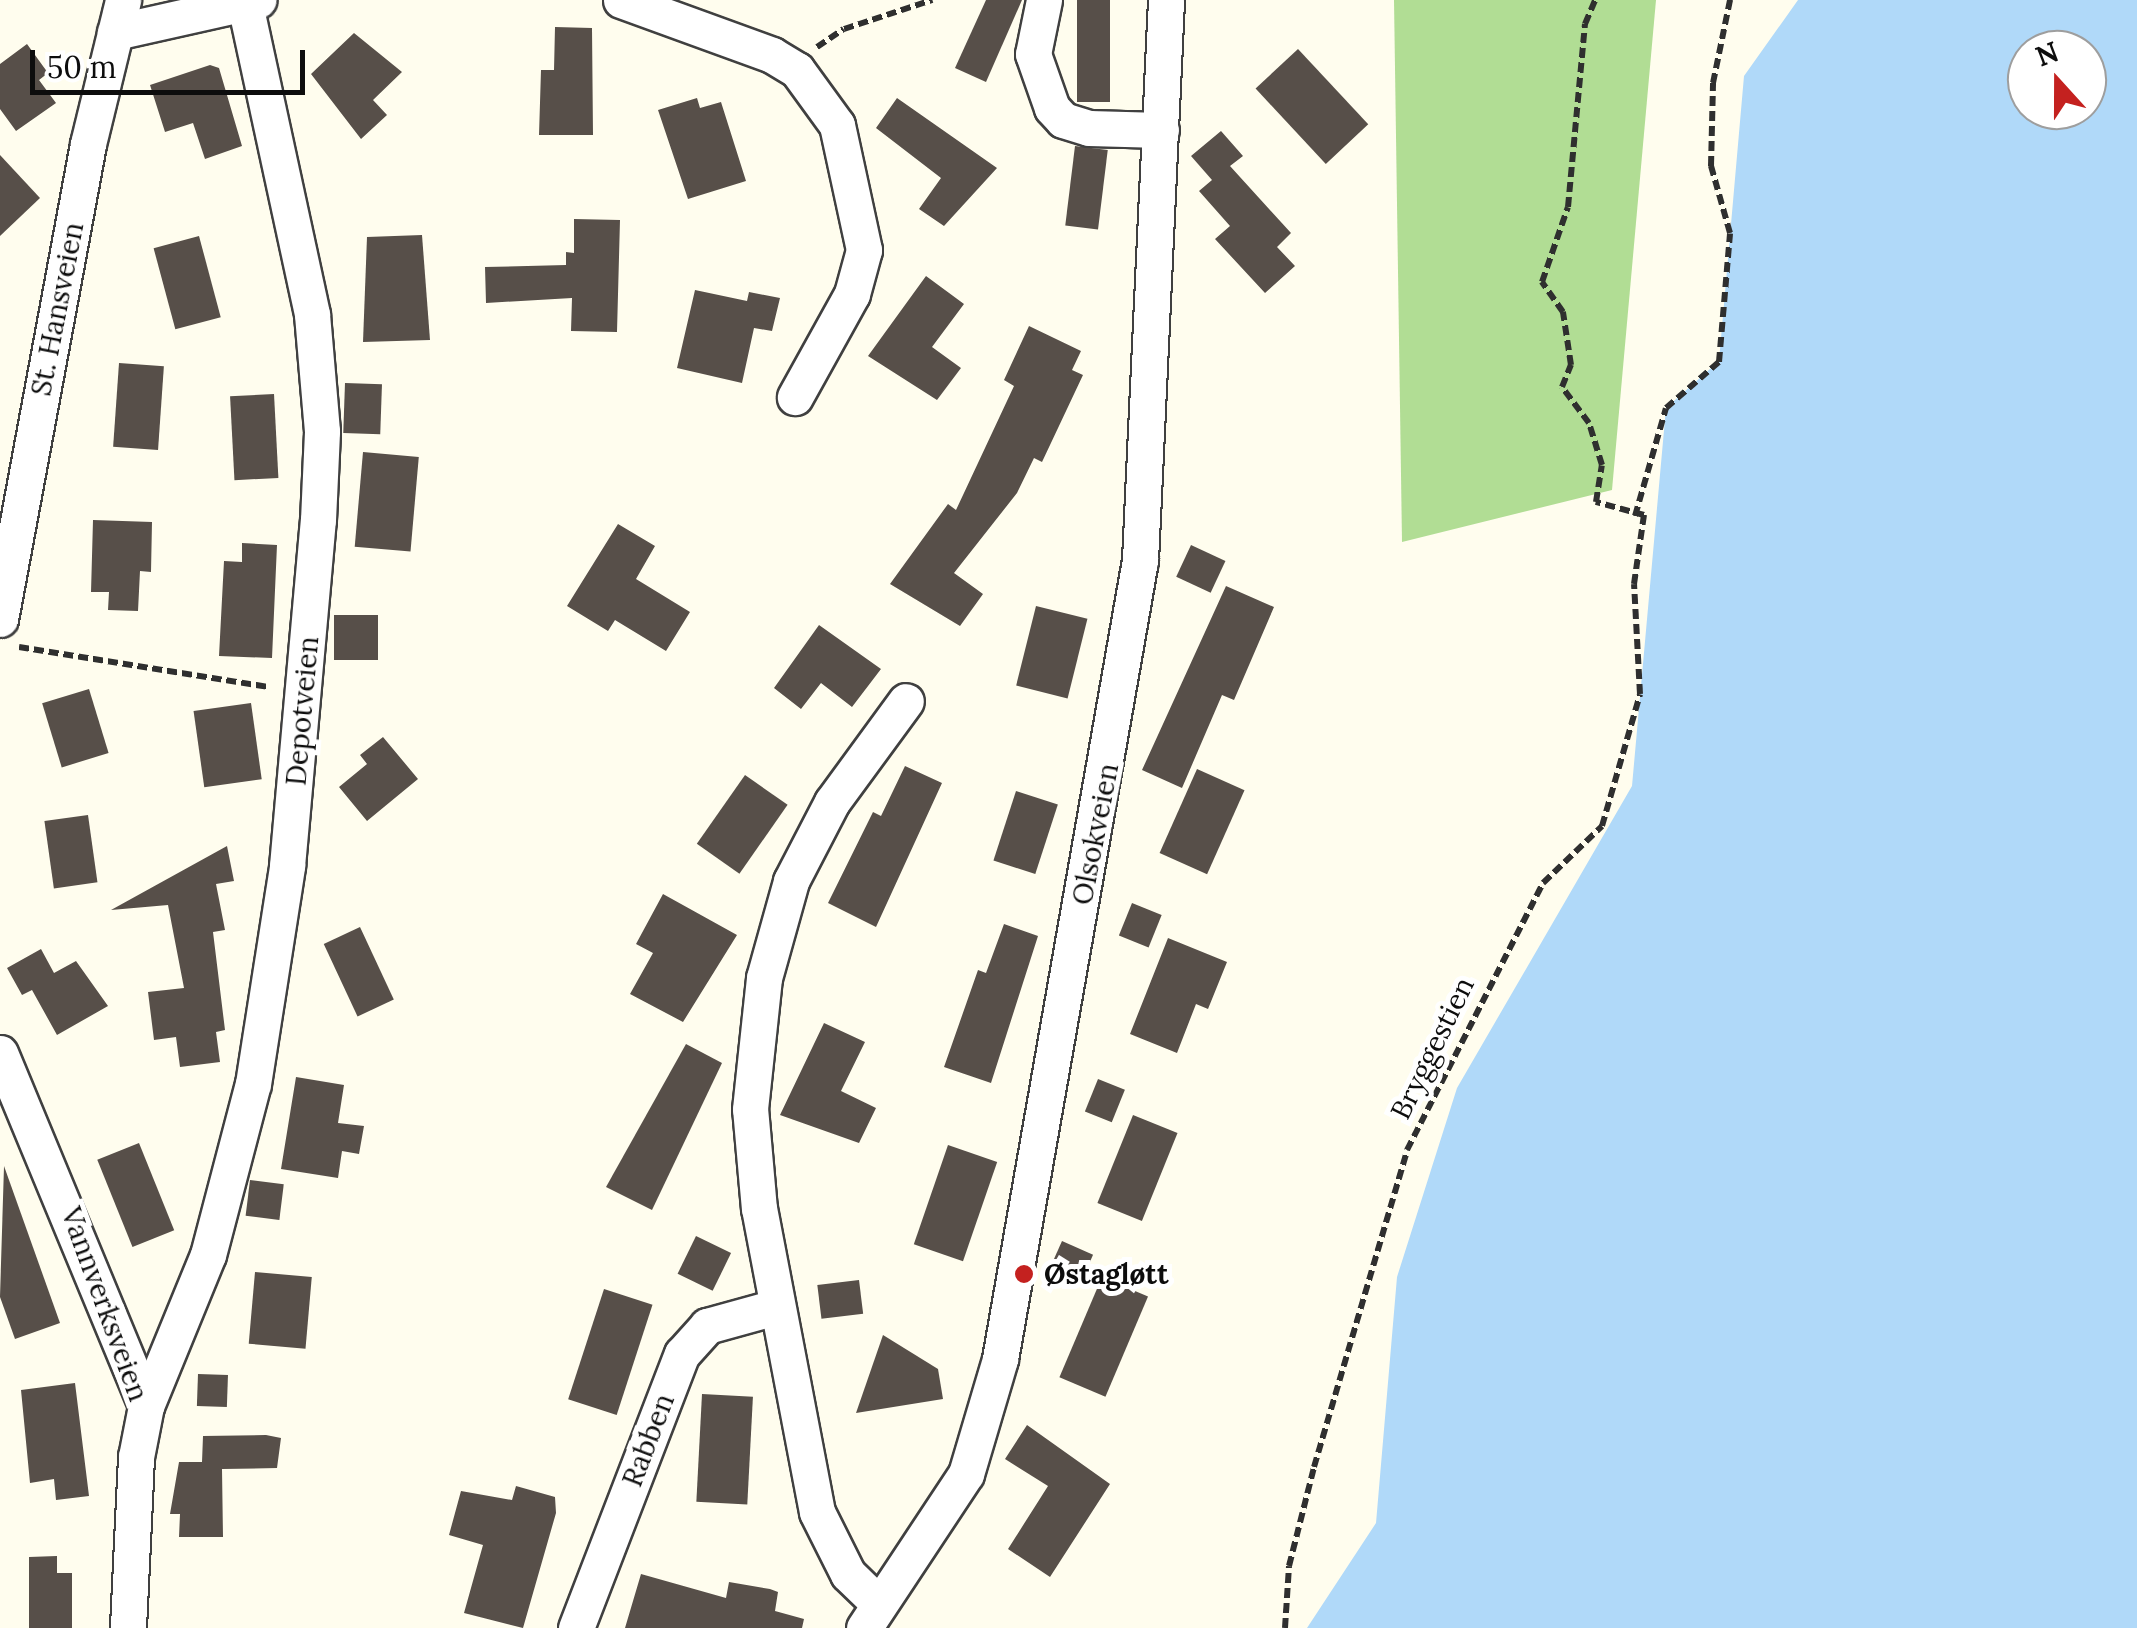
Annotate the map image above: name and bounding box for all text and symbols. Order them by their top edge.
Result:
scale bar [35,30,310,92]
north arrow [2007,30,2107,130]
text: N [2030,33,2064,75]
text: 50 m [47,48,117,86]
street label: St. Hansveien [24,219,90,399]
street label: Depotveien [279,635,325,787]
street label: Olsokveien [1065,760,1125,908]
street label: Bryggestien [1383,971,1481,1125]
street label: Vannverksveien [54,1202,156,1406]
place label: Østagløtt [1044,1257,1168,1291]
marker: Østagløtt [1013,1263,1035,1285]
street label: Rabben [615,1389,681,1491]

